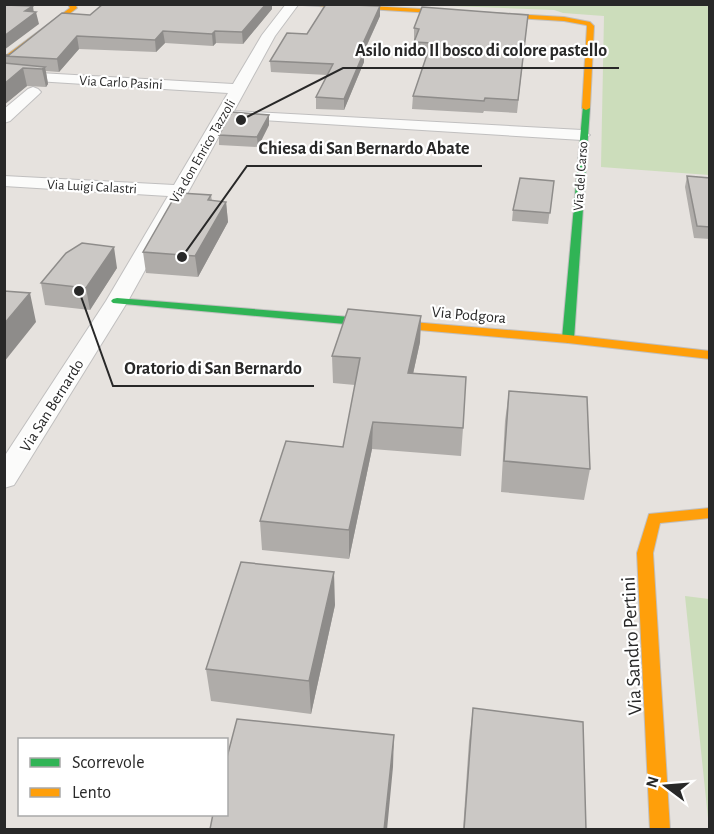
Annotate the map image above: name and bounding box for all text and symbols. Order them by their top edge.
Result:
callout: Asilo nido Il bosco di colore pastello [343,32,619,68]
text: Asilo nido Il bosco di colore pastello [355,42,607,60]
street label: Via Carlo Pasini [79,74,163,92]
street label: Via don Enrico Tazzoli [167,97,238,206]
callout: Chiesa di San Bernardo Abate [247,130,482,166]
text: Chiesa di San Bernardo Abate [259,140,469,158]
street label: Via del Carso [572,141,590,211]
street label: Via Luigi Calastri [47,178,137,196]
street label: Via Podgora [431,304,507,326]
callout: Oratorio di San Bernardo [113,350,314,386]
street label: Via San Bernardo [17,356,87,455]
text: Oratorio di San Bernardo [124,360,302,378]
street label: Via Sandro Pertini [618,576,646,716]
legend [18,738,228,816]
text: Scorrevole [72,754,145,772]
north arrow [636,756,696,816]
text: N [643,775,662,790]
text: Lento [72,784,111,802]

